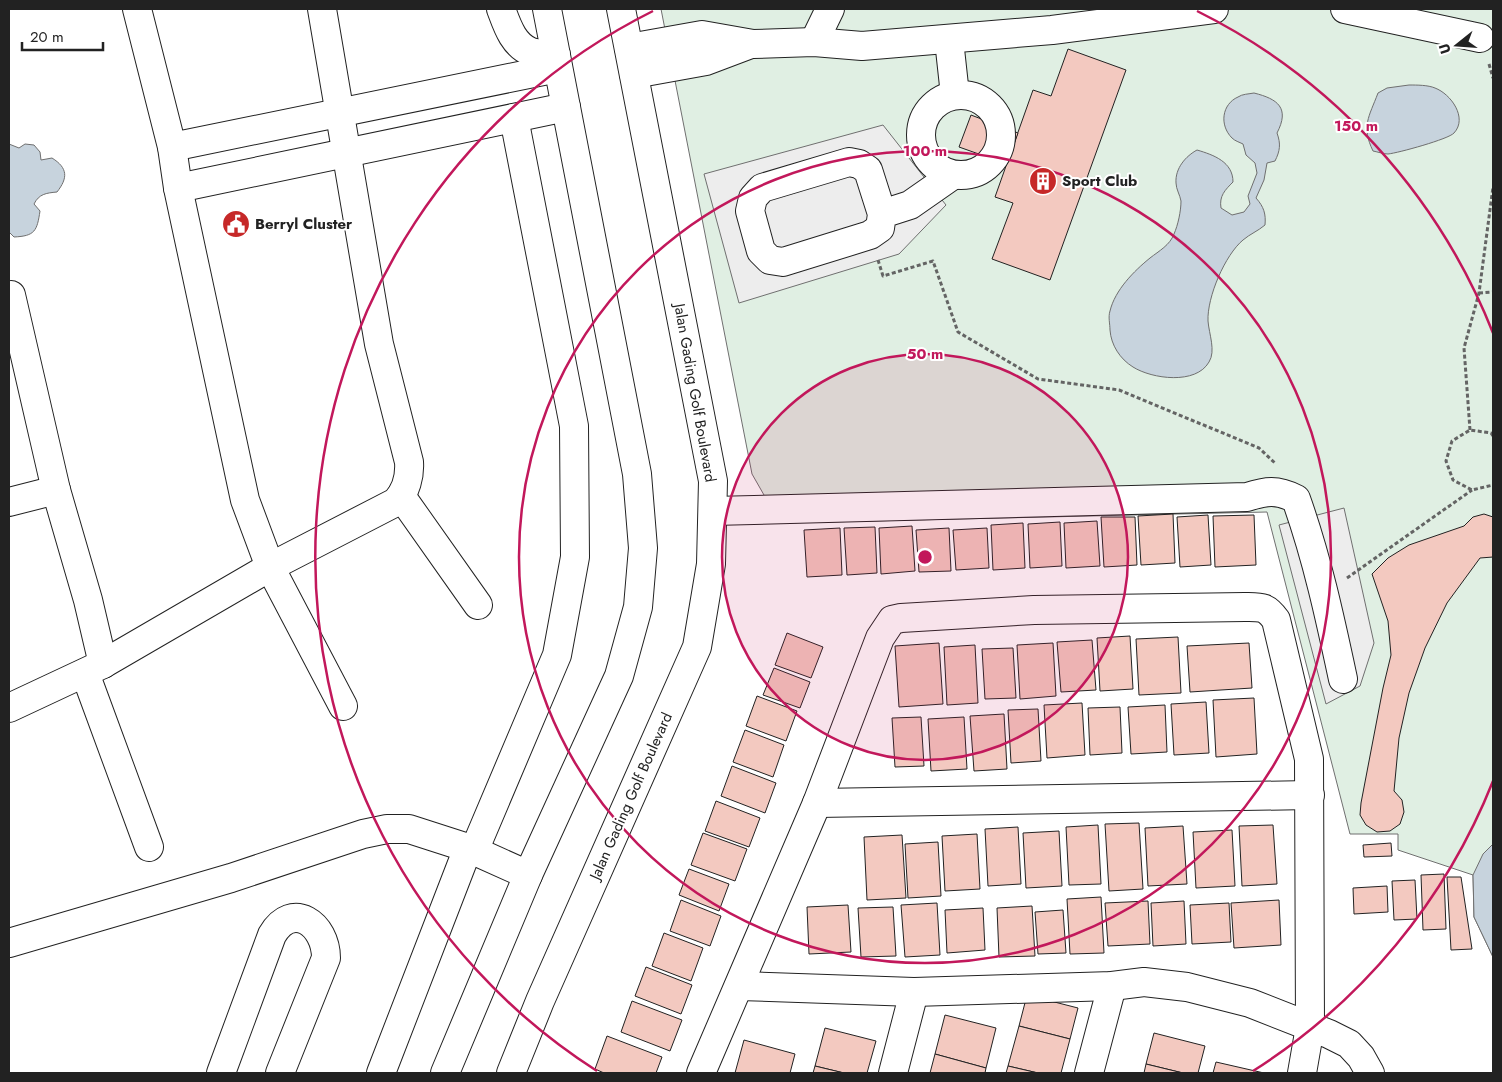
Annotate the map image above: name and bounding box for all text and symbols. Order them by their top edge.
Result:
scale bar [22,20,104,52]
north arrow [1432,20,1482,70]
text: 20 m [30,26,64,48]
text: U [1434,41,1456,56]
text: 150 m [1334,115,1378,137]
text: 100 m [903,140,947,162]
building icon: Sport Club [1028,166,1058,196]
place label: Sport Club [1062,170,1137,192]
public building icon: Berryl Cluster [221,209,251,239]
place label: Berryl Cluster [255,213,353,235]
street label: Jalan Gading Golf Boulevard [668,300,722,484]
text: 50 m [907,343,943,365]
centre of rings [916,548,934,566]
street label: Jalan Gading Golf Boulevard [583,709,678,885]

